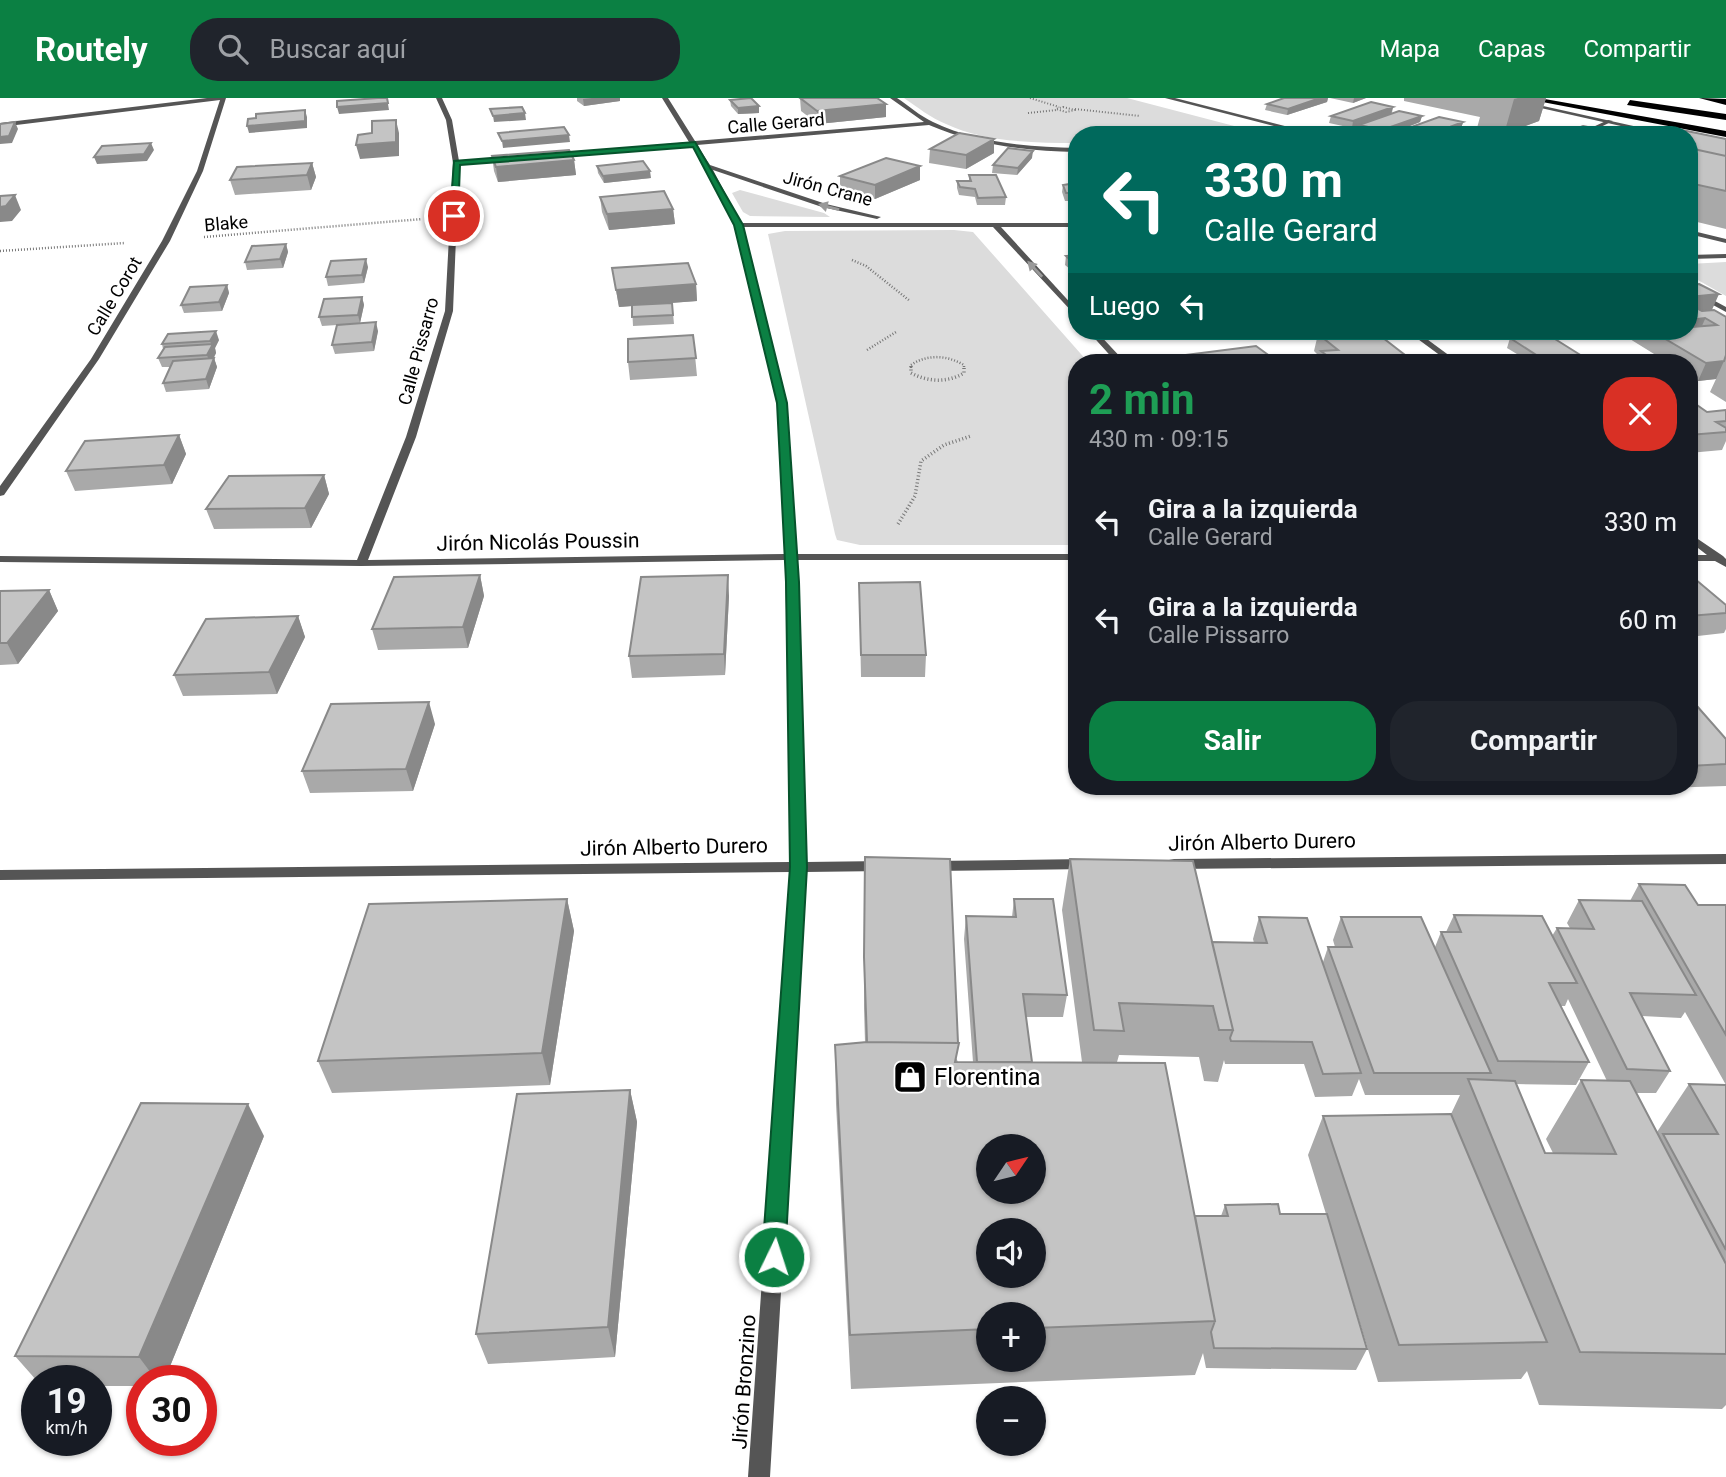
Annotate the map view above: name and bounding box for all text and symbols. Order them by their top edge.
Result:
search box [190,18,680,81]
text: Routely [35,30,148,69]
icon: search [214,30,252,68]
text: Buscar aquí [270,34,406,64]
text: Mapa [1379,35,1440,63]
text: Capas [1478,35,1546,63]
text: Compartir [1584,35,1691,63]
street label: Calle Gerard [726,108,826,138]
text: 330 m [1204,152,1343,209]
icon: left [1089,154,1180,245]
street label: Jirón Crane [781,166,875,210]
pin [424,186,484,246]
icon: arrive [435,197,473,235]
one-way arrow [818,201,840,212]
street label: Blake [203,211,249,235]
text: Calle Gerard [1204,211,1378,249]
street label: Calle Corot [82,253,146,339]
one-way arrow [1027,260,1043,278]
icon: left [1174,287,1212,325]
text: Luego [1089,291,1160,321]
street label: Calle Pissarro [394,295,442,407]
text: 2 min [1089,375,1195,424]
button: close [1603,377,1677,451]
text: 430 m · 09:15 [1089,426,1228,453]
text: Gira a la izquierda [1148,494,1358,524]
icon: left [1089,503,1127,541]
text: 330 m [1604,507,1677,537]
text: Calle Gerard [1148,524,1273,551]
street label: Jirón Nicolás Poussin [436,528,640,556]
text: Gira a la izquierda [1148,592,1358,622]
icon: left [1089,601,1127,639]
text: 60 m [1619,605,1677,635]
text: Calle Pissarro [1148,622,1289,649]
button: Salir [1089,701,1376,781]
button: Compartir [1390,701,1677,781]
street label: Jirón Alberto Durero [1168,828,1356,856]
street label: Jirón Alberto Durero [580,833,768,861]
shop icon: Florentina [891,1058,929,1096]
place label: Florentina [934,1063,1041,1091]
north arrow [976,1134,1046,1204]
map controls [976,1134,1046,1456]
button: sound [976,1218,1046,1288]
position arrow [737,1220,811,1294]
button: + [976,1302,1046,1372]
street label: Jirón Bronzino [727,1314,761,1450]
speed limit sign: 30 [126,1365,217,1456]
text: 19 [46,1381,87,1422]
button: − [976,1386,1046,1456]
text: km/h [45,1417,88,1438]

